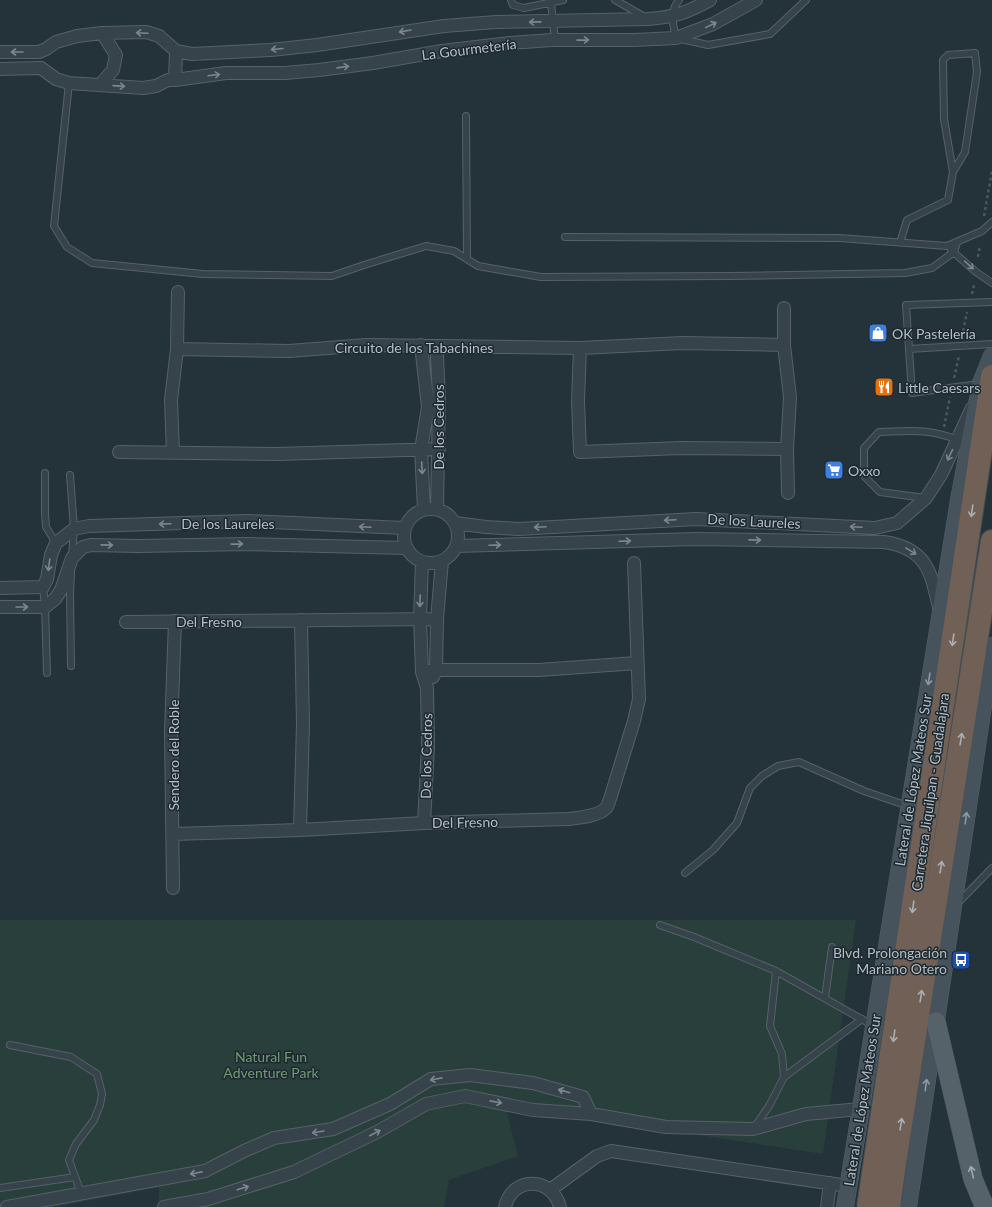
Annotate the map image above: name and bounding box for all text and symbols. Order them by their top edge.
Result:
one-way arrow [529,18,542,26]
one-way arrow [704,21,716,28]
one-way arrow [399,27,412,35]
one-way arrow [136,29,149,37]
street label: La Gourmetería [421,35,517,63]
one-way arrow [576,36,589,43]
one-way arrow [271,45,284,53]
one-way arrow [11,48,24,56]
one-way arrow [336,63,349,71]
one-way arrow [207,71,220,79]
one-way arrow [112,83,125,90]
one-way arrow [964,261,974,270]
shop icon: OK Pastelería [867,322,889,344]
place label: OK Pastelería [892,325,976,342]
street label: Circuito de los Tabachines [335,339,493,356]
restaurant icon: Little Caesars [873,376,895,398]
place label: Little Caesars [898,379,980,396]
street label: De los Cedros [430,384,447,470]
one-way arrow [946,448,953,460]
supermarket icon: Oxxo [823,459,845,481]
one-way arrow [418,461,425,474]
place label: Oxxo [848,462,881,479]
one-way arrow [968,505,976,518]
street label: De los Laureles [707,510,801,532]
street label: De los Laureles [181,515,275,532]
one-way arrow [664,516,677,524]
one-way arrow [159,520,172,527]
one-way arrow [359,523,372,530]
one-way arrow [850,523,863,530]
one-way arrow [534,524,547,531]
one-way arrow [748,536,761,544]
one-way arrow [618,537,631,545]
one-way arrow [230,540,243,548]
one-way arrow [100,541,113,549]
one-way arrow [488,541,501,549]
one-way arrow [905,547,916,555]
one-way arrow [45,558,53,571]
one-way arrow [417,594,424,607]
one-way arrow [15,603,28,611]
street label: Del Fresno [176,613,242,630]
one-way arrow [949,633,957,646]
one-way arrow [925,672,933,685]
street label: Carretera Jiquilpan - Guadalajara [908,692,952,892]
street label: Lateral de López Mateos Sur [891,693,935,867]
street label: Sendero del Roble [165,699,182,811]
street label: De los Cedros [417,713,435,799]
one-way arrow [957,733,965,746]
one-way arrow [962,812,970,825]
street label: Del Fresno [432,813,498,831]
one-way arrow [937,861,945,874]
one-way arrow [909,900,917,913]
place label: Blvd. Prolongación Mariano Otero [833,944,947,977]
bus stop icon: Blvd. Prolongación Mariano Otero [950,949,972,971]
one-way arrow [917,990,925,1003]
street label: Lateral de López Mateos Sur [840,1013,884,1187]
one-way arrow [890,1029,898,1042]
park label: Natural Fun Adventure Park [223,1048,320,1081]
one-way arrow [429,1076,442,1084]
one-way arrow [922,1079,930,1092]
one-way arrow [557,1087,570,1095]
one-way arrow [489,1099,502,1107]
one-way arrow [897,1118,905,1131]
one-way arrow [312,1128,325,1136]
one-way arrow [369,1128,381,1136]
one-way arrow [967,1165,975,1178]
one-way arrow [190,1169,203,1177]
one-way arrow [236,1184,249,1191]

